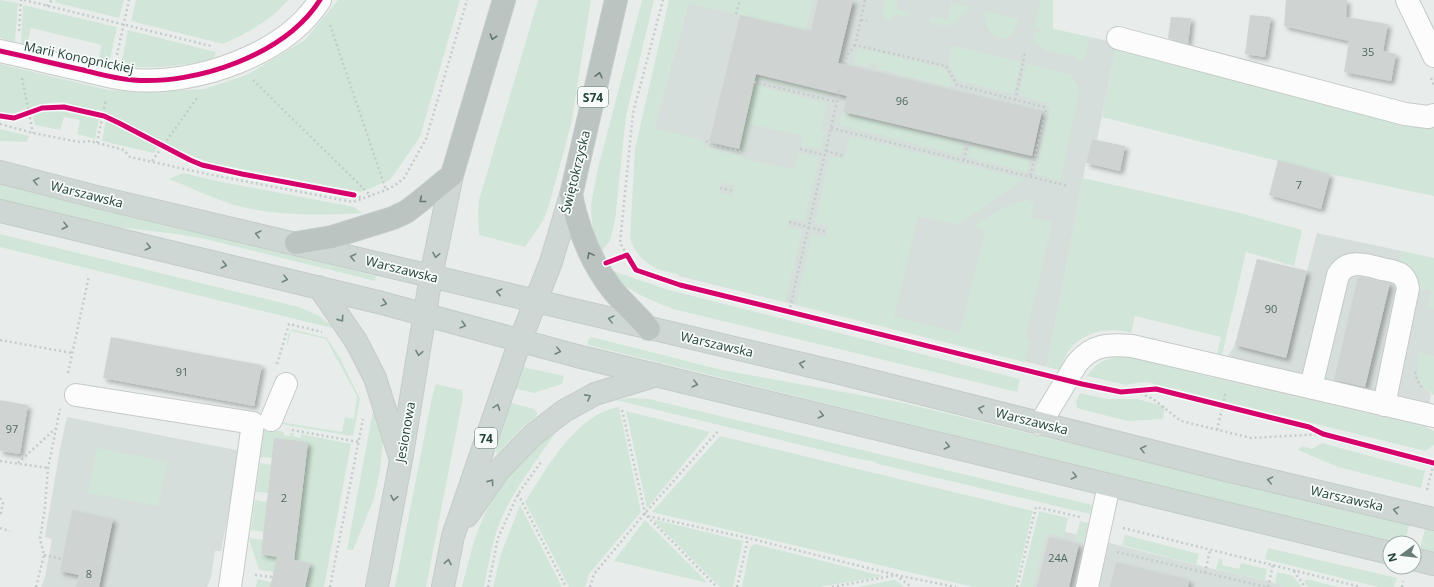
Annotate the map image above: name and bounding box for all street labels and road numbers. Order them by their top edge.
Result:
street label: Marii Konopnickiej [22,37,136,77]
road number: S74 [578,87,608,107]
street label: Świętokrzyska [556,128,594,216]
street label: Warszawska [49,176,125,212]
street label: Warszawska [364,251,440,287]
street label: Warszawska [679,327,755,361]
street label: Jesionowa [390,400,419,466]
street label: Warszawska [994,403,1070,439]
road number: 74 [475,428,497,448]
street label: Warszawska [1309,481,1385,515]

